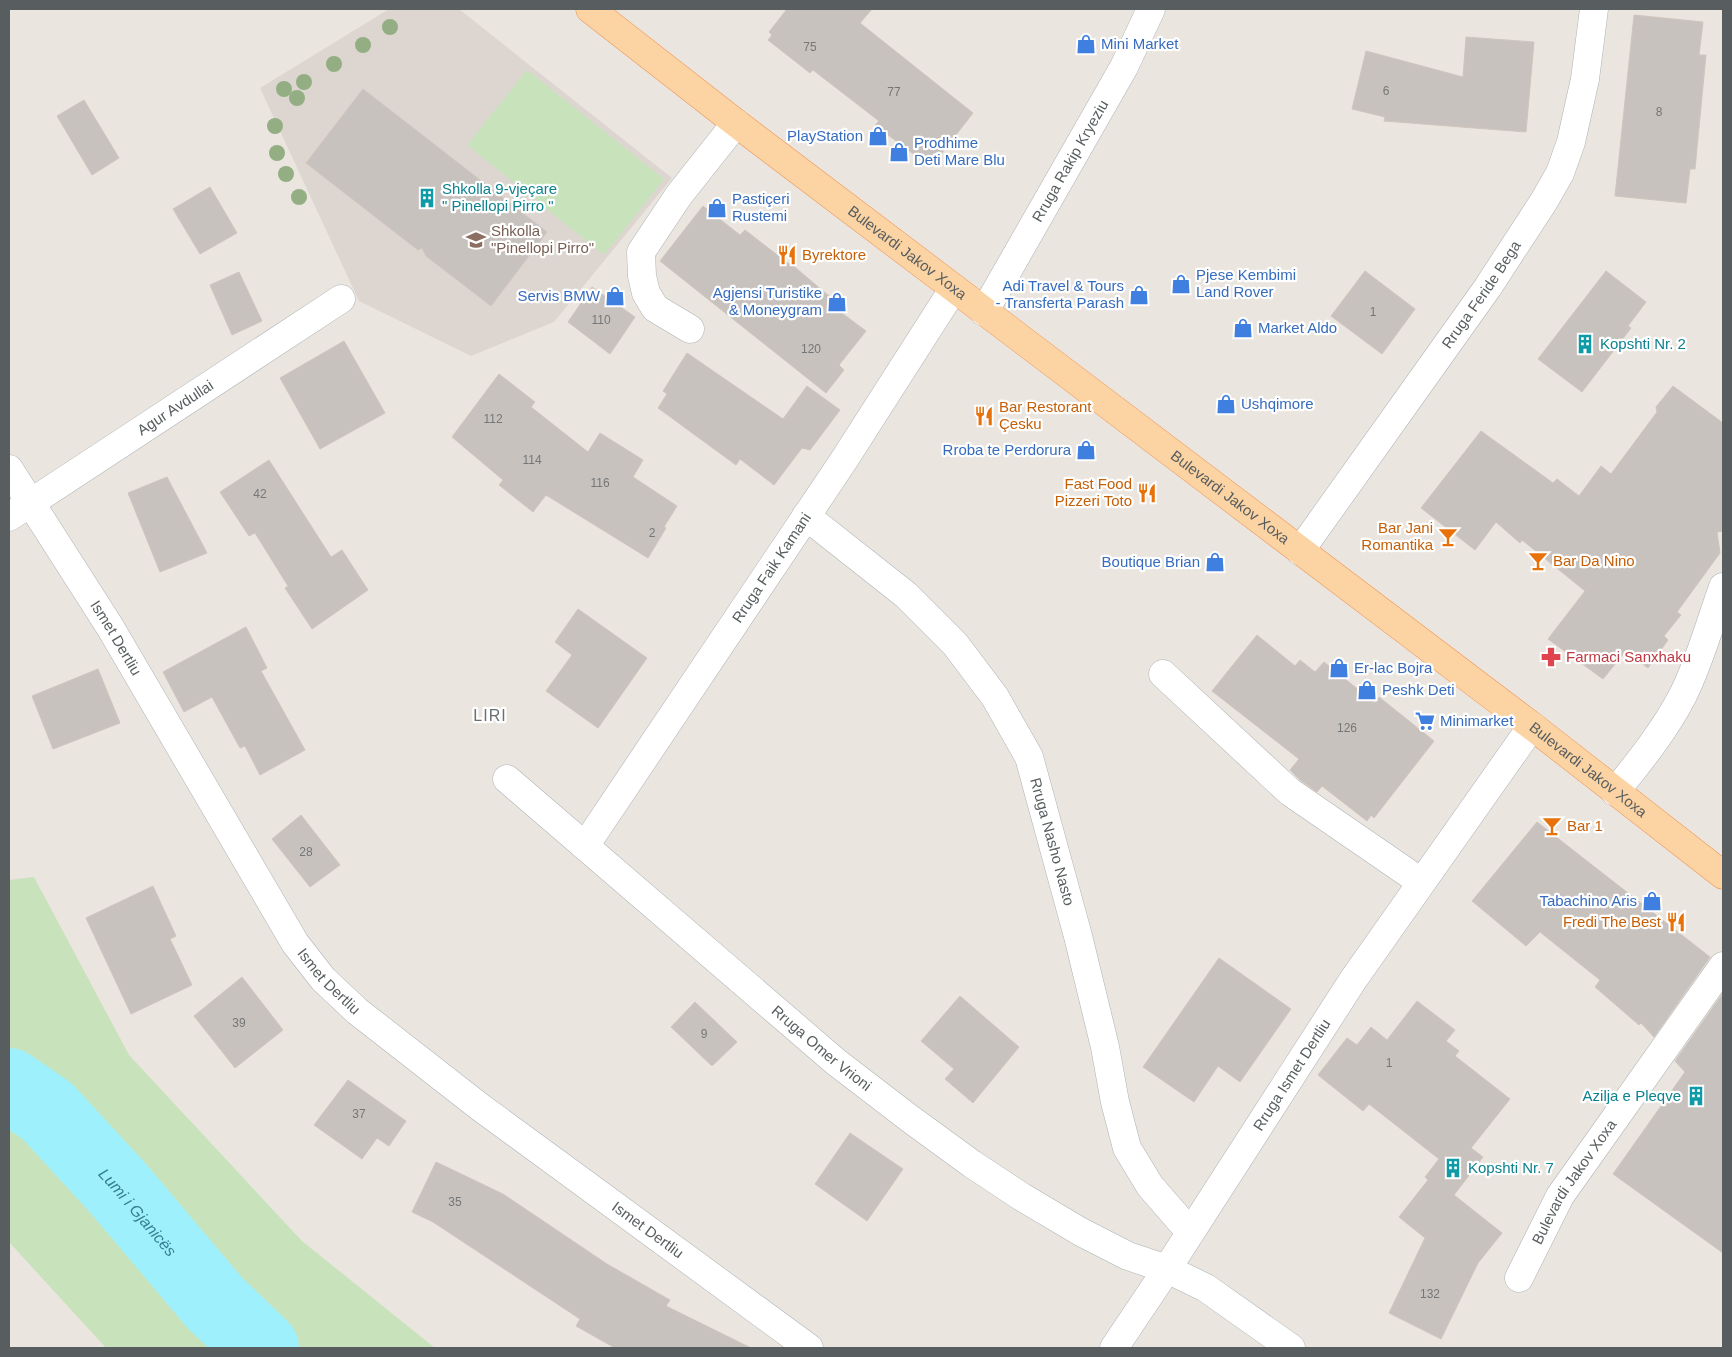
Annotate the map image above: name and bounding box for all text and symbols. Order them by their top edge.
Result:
shop icon: Mini Market [1075,33,1097,55]
place label: Mini Market [1101,35,1179,52]
house number: 75 [803,40,817,54]
house number: 6 [1383,84,1390,98]
house number: 77 [887,85,901,99]
street label: Rruga Rakip Kryeziu [1028,97,1111,225]
house number: 8 [1656,105,1663,119]
shop icon: PlayStation [867,125,889,147]
place label: PlayStation [787,127,863,144]
place label: Prodhime Deti Mare Blu [914,134,1005,168]
shop icon: Prodhime Deti Mare Blu [888,141,910,163]
place label: Shkolla 9-vjeçare " Pinellopi Pirro " [442,180,557,214]
building icon: Shkolla 9-vjeçare " Pinellopi Pirro " [416,187,438,209]
place label: Pastiçeri Rustemi [732,190,790,224]
shop icon: Pastiçeri Rustemi [706,197,728,219]
street label: Bulevardi Jakov Xoxa [845,202,971,303]
place label: Shkolla "Pinellopi Pirro" [491,222,594,256]
school or university icon: Shkolla "Pinellopi Pirro" [465,229,487,251]
street label: Rruga Feride Bega [1438,237,1524,352]
restaurant icon: Byrektore [776,244,798,266]
place label: Byrektore [802,246,866,263]
place label: Pjese Kembimi Land Rover [1196,266,1296,300]
shop icon: Pjese Kembimi Land Rover [1170,273,1192,295]
place label: Adi Travel & Tours - Transferta Parash [996,277,1124,311]
place label: Agjensi Turistike & Moneygram [713,284,822,318]
shop icon: Adi Travel & Tours - Transferta Parash [1128,284,1150,306]
shop icon: Servis BMW [604,285,626,307]
place label: Servis BMW [518,287,601,304]
shop icon: Agjensi Turistike & Moneygram [826,291,848,313]
house number: 1 [1370,305,1377,319]
house number: 110 [591,313,611,327]
shop icon: Market Aldo [1232,317,1254,339]
place label: Market Aldo [1258,319,1337,336]
building icon: Kopshti Nr. 2 [1574,333,1596,355]
place label: Kopshti Nr. 2 [1600,335,1686,352]
house number: 120 [801,342,821,356]
street label: Agur Avdullai [134,376,216,438]
shop icon: Ushqimore [1215,393,1237,415]
place label: Ushqimore [1241,395,1314,412]
place label: Bar Restorant Çesku [999,398,1092,432]
restaurant icon: Bar Restorant Çesku [973,405,995,427]
house number: 112 [483,412,503,426]
shop icon: Rroba te Perdorura [1075,439,1097,461]
place label: Rroba te Perdorura [943,441,1072,458]
street label: Bulevardi Jakov Xoxa [1168,446,1293,548]
house number: 114 [522,453,542,467]
place label: Fast Food Pizzeri Toto [1055,475,1132,509]
house number: 116 [590,476,610,490]
restaurant icon: Fast Food Pizzeri Toto [1136,482,1158,504]
house number: 42 [253,487,267,501]
street label: Rruga Faik Kamani [728,509,814,626]
place label: Bar Jani Romantika [1361,519,1434,553]
house number: 2 [649,526,656,540]
bar icon: Bar Jani Romantika [1437,526,1459,548]
bar icon: Bar Da Nino [1527,550,1549,572]
shop icon: Boutique Brian [1204,551,1226,573]
place label: Bar Da Nino [1553,552,1635,569]
place label: Boutique Brian [1102,553,1200,570]
street label: Ismet Dertliu [87,597,145,678]
pharmacy icon: Farmaci Sanxhaku [1540,646,1562,668]
place label: Farmaci Sanxhaku [1566,648,1691,665]
shop icon: Er-lac Bojra [1328,657,1350,679]
place label: Er-lac Bojra [1354,659,1433,676]
shop icon: Peshk Deti [1356,679,1378,701]
place label: Peshk Deti [1382,681,1455,698]
district label: LIRI [473,707,507,724]
supermarket icon: Minimarket [1414,710,1436,732]
place label: Minimarket [1440,712,1514,729]
street label: Bulevardi Jakov Xoxa [1526,718,1651,821]
house number: 126 [1337,721,1357,735]
street label: Rruga Nasho Nasto [1027,776,1078,907]
bar icon: Bar 1 [1541,815,1563,837]
place label: Bar 1 [1567,817,1603,834]
house number: 28 [299,845,313,859]
shop icon: Tabachino Aris [1641,890,1663,912]
place label: Tabachino Aris [1539,892,1637,909]
restaurant icon: Fredi The Best [1665,911,1687,933]
place label: Fredi The Best [1563,913,1662,930]
street label: Ismet Dertliu [294,945,364,1018]
street label: Rruga Omer Vrioni [768,1002,875,1094]
house number: 39 [232,1016,246,1030]
street label: Rruga Ismet Dertliu [1249,1016,1334,1134]
house number: 9 [701,1027,708,1041]
house number: 1 [1386,1056,1393,1070]
building icon: Azilja e Pleqve [1685,1085,1707,1107]
place label: Azilja e Pleqve [1583,1087,1681,1104]
house number: 37 [352,1107,366,1121]
street label: Bulevardi Jakov Xoxa [1528,1116,1620,1247]
building icon: Kopshti Nr. 7 [1442,1157,1464,1179]
place label: Kopshti Nr. 7 [1468,1159,1554,1176]
water label: Lumi i Gjanicës [95,1165,179,1260]
house number: 35 [448,1195,462,1209]
street label: Ismet Dertliu [609,1198,687,1261]
house number: 132 [1420,1287,1440,1301]

